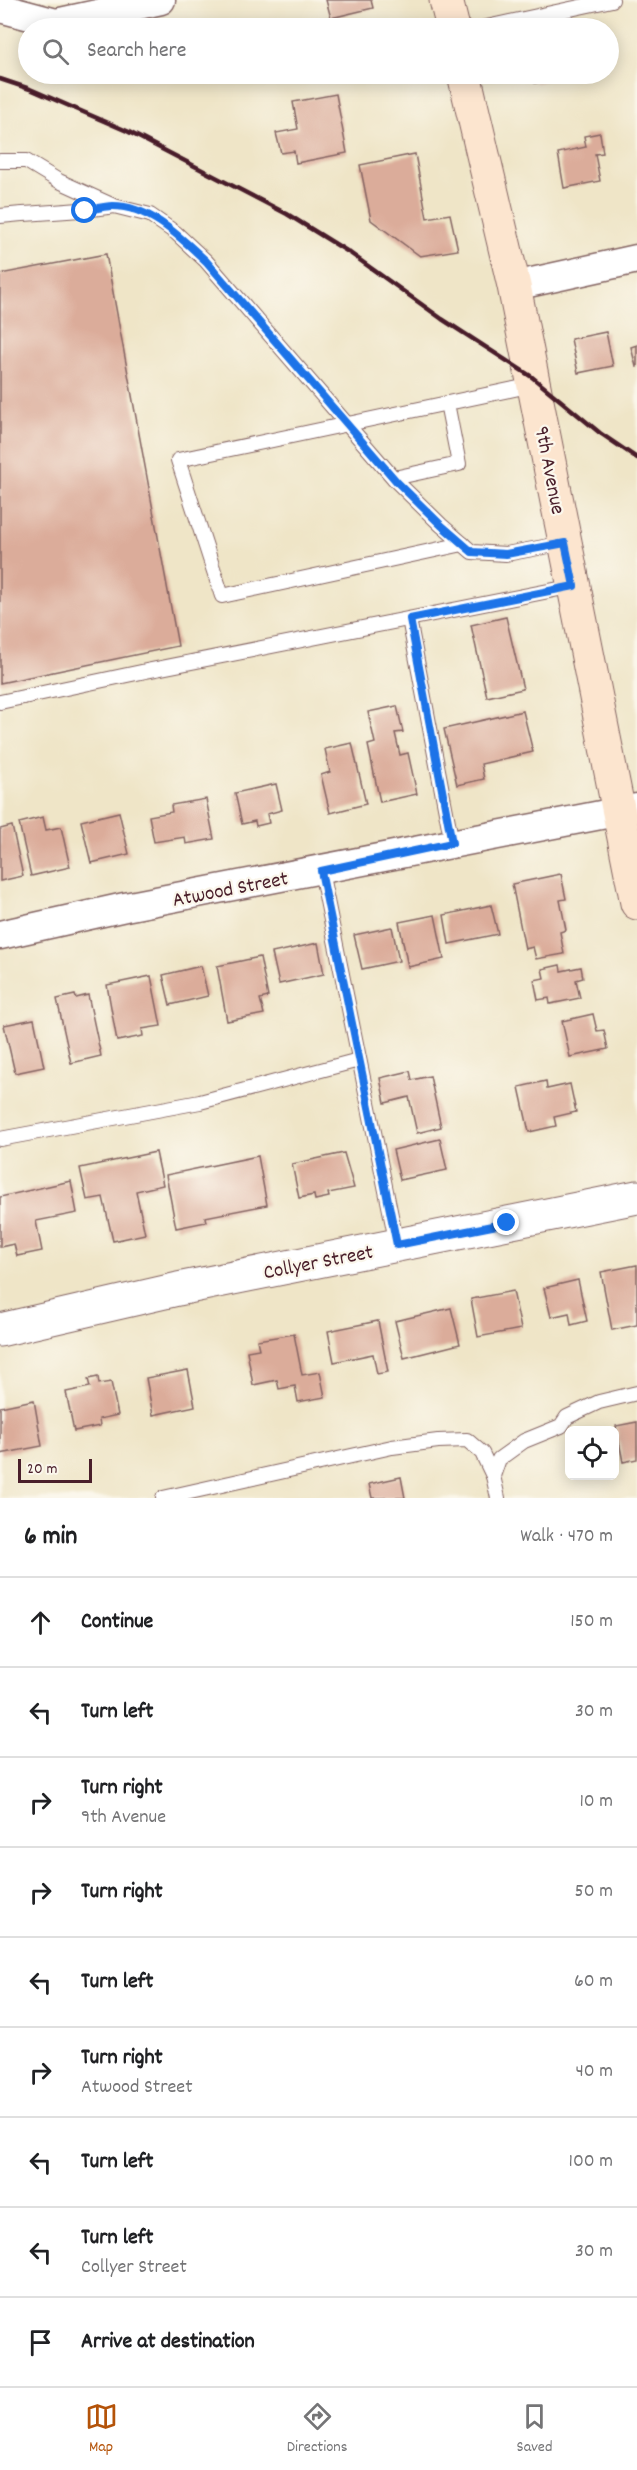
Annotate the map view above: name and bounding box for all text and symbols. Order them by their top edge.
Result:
search box [18,18,619,84]
icon: search [39,35,72,68]
text: Search here [87,36,186,67]
route start [71,197,97,223]
street label: 9th Avenue [525,424,571,517]
street label: Atwood Street [170,865,291,917]
route end [493,1209,519,1235]
street label: Collyer Street [261,1239,376,1289]
map controls [565,1426,619,1480]
button: locate [565,1426,619,1480]
scale bar [18,1456,92,1484]
text: 20 m [27,1458,57,1481]
text: 6 min [24,1519,77,1556]
text: Walk · 470 m [520,1523,613,1551]
icon: ahead [24,1606,57,1639]
text: Continue [81,1607,153,1638]
text: 150 m [570,1608,613,1636]
icon: left [24,1696,57,1729]
text: Turn left [81,1697,153,1728]
text: 30 m [575,1698,613,1726]
text: Turn right [81,1773,163,1804]
icon: right [24,1786,57,1819]
text: 10 m [579,1788,613,1816]
text: 9th Avenue [81,1804,166,1832]
icon: right [24,1876,57,1909]
text: Turn right [81,1877,163,1908]
text: 50 m [575,1878,613,1906]
icon: left [24,1966,57,1999]
text: Turn left [81,1967,153,1998]
text: 60 m [574,1968,613,1996]
text: Turn right [81,2043,163,2074]
icon: right [24,2056,57,2089]
text: 40 m [575,2058,613,2086]
text: Atwood Street [81,2074,193,2102]
icon: left [24,2146,57,2179]
text: Turn left [81,2147,153,2178]
text: 100 m [569,2148,613,2176]
text: Turn left [81,2223,153,2254]
icon: left [24,2236,57,2269]
text: 30 m [575,2238,613,2266]
text: Collyer Street [81,2254,187,2282]
icon: arrive [24,2326,57,2359]
text: Arrive at destination [81,2327,255,2358]
tab: Map [85,2400,118,2459]
tab: Directions [287,2400,347,2459]
tab: Saved [517,2400,552,2459]

